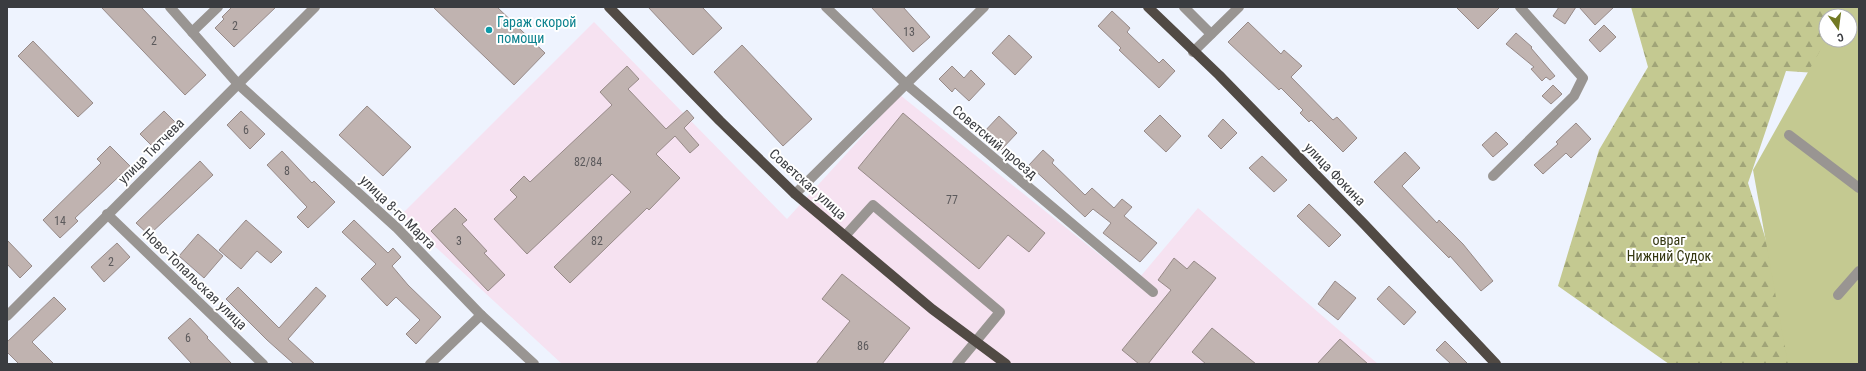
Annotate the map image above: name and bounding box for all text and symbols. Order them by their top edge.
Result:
north arrow [1818,8,1858,48]
place label: Гараж скорой помощи [497,14,576,46]
house number: 2 [232,19,238,33]
marker: Гараж скорой помощи [484,25,494,35]
house number: 13 [903,25,915,39]
text: С [1836,30,1845,44]
house number: 2 [151,34,157,48]
street label: Советский проезд [949,102,1041,182]
street label: улица Тютчева [115,115,187,187]
house number: 6 [243,123,249,137]
street label: улица Фокина [1301,139,1369,209]
street label: Советская улица [766,145,850,223]
house number: 82/84 [574,155,602,169]
house number: 8 [284,164,290,178]
street label: улица 8-го Марта [357,172,439,252]
house number: 77 [946,193,958,207]
house number: 14 [54,214,66,228]
street label: Ново-Топальская улица [140,225,250,333]
park label: овраг Нижний Судок [1627,232,1711,264]
house number: 3 [456,234,462,248]
house number: 82 [591,234,603,248]
house number: 2 [108,255,114,269]
house number: 6 [185,331,191,345]
house number: 86 [857,339,869,353]

